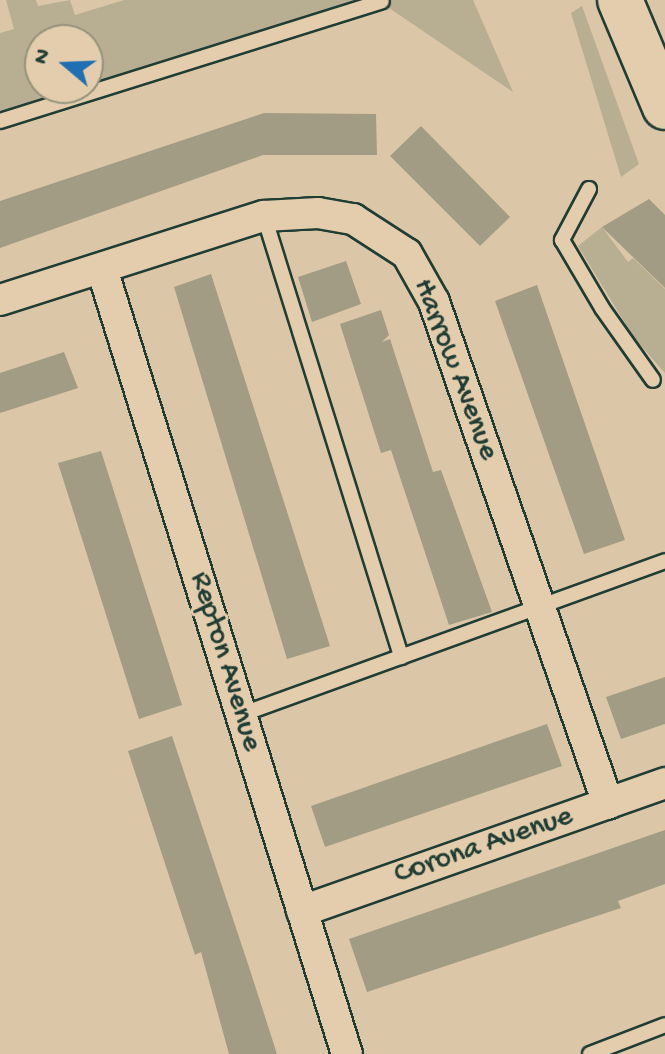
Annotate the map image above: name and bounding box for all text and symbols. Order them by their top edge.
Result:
north arrow [24,24,104,104]
text: N [29,46,58,68]
street label: Harrow Avenue [403,274,505,466]
street label: Repton Avenue [180,568,268,756]
street label: Corona Avenue [390,800,578,894]

